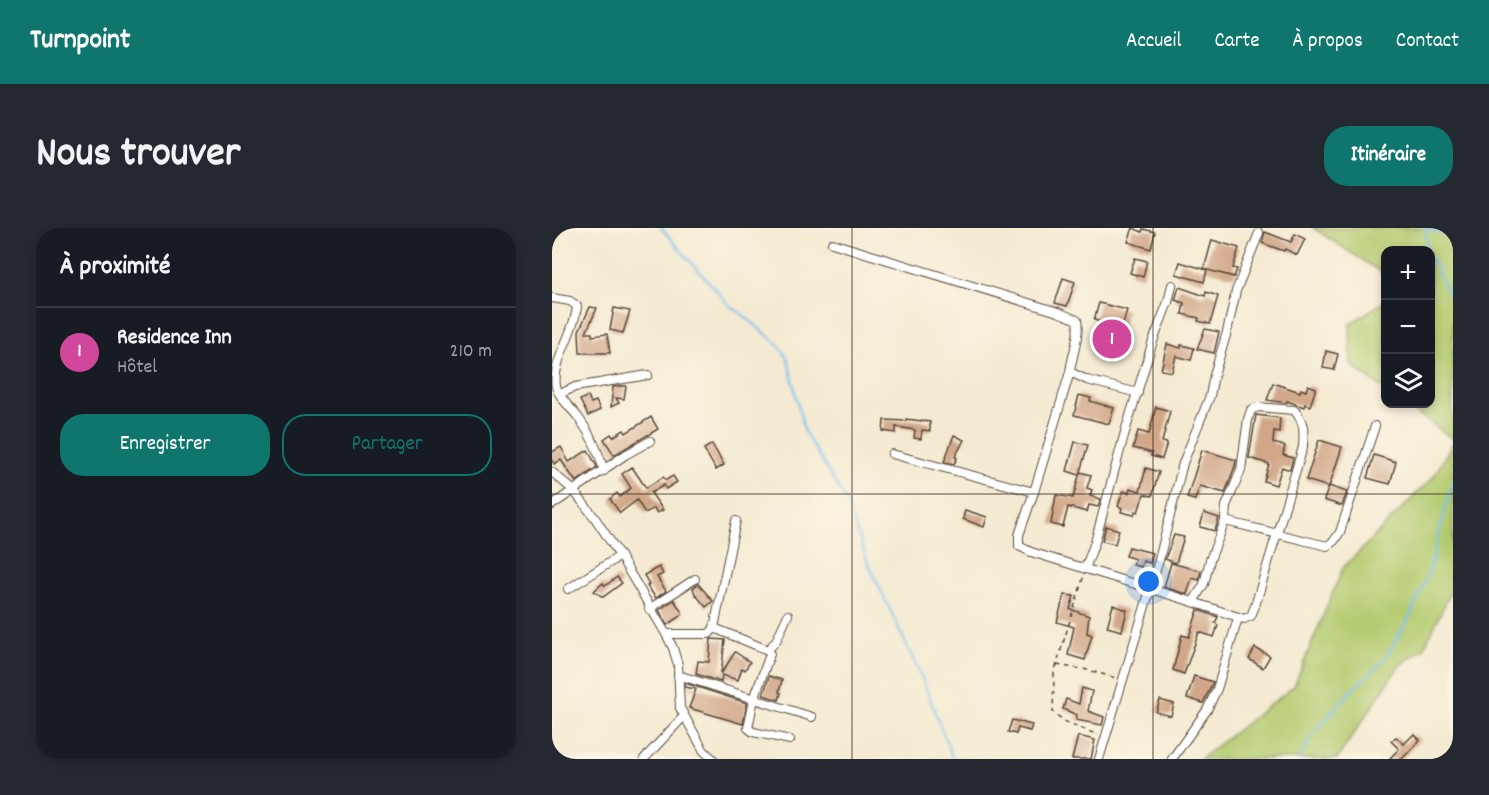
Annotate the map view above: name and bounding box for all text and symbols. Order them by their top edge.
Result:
text: Turnpoint [30,22,130,62]
text: Accueil [1126,27,1181,57]
text: Carte [1214,27,1259,57]
text: À propos [1292,27,1363,57]
text: Contact [1396,27,1459,57]
text: Nous trouver [36,126,240,186]
button: Itinéraire [1324,126,1453,186]
map controls [1381,246,1435,408]
button: + [1381,246,1435,300]
text: À proximité [60,249,170,286]
button: − [1381,300,1435,354]
pin: 1 [1092,316,1132,362]
text: Residence Inn [117,323,232,354]
text: 1 [77,338,82,366]
text: 210 m [450,338,492,366]
text: Hôtel [117,354,157,382]
button: layers [1381,354,1435,408]
button: Enregistrer [60,414,270,476]
button: Partager [282,414,492,476]
your location [1134,567,1163,596]

